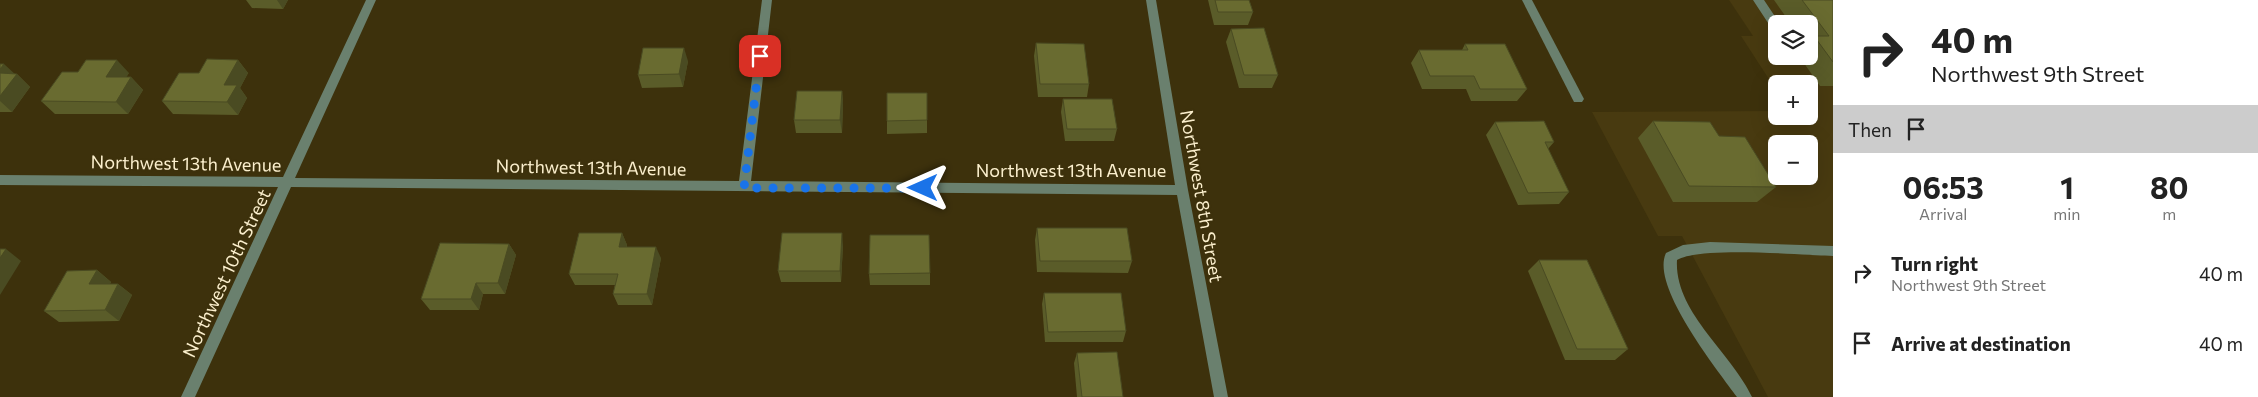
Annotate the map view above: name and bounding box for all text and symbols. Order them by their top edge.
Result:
map controls [1768,15,1818,185]
button: layers [1768,15,1818,65]
text: 40 m [1931,17,2013,60]
icon: right [1848,20,1913,85]
pin [739,35,781,77]
icon: arrive [746,42,774,70]
text: Northwest 9th Street [1931,60,2144,87]
button: + [1768,75,1818,125]
street label: Northwest 8th Street [1176,108,1228,284]
icon: arrive [1902,115,1930,143]
text: Then [1848,118,1892,141]
button: − [1768,135,1818,185]
street label: Northwest 13th Avenue [90,150,282,176]
street label: Northwest 13th Avenue [495,154,687,180]
street label: Northwest 13th Avenue [976,159,1166,181]
position arrow [896,161,948,213]
text: 06:53 [1902,168,1984,205]
text: 1 [2060,168,2074,205]
text: 80 [2150,168,2189,205]
street label: Northwest 10th Street [177,185,275,361]
text: Arrival [1919,204,1967,223]
text: min [2053,204,2081,223]
text: m [2162,204,2176,223]
text: Turn right [1891,252,1978,275]
icon: right [1848,259,1876,287]
text: 40 m [2199,262,2243,285]
text: Northwest 9th Street [1891,275,2046,294]
icon: arrive [1848,329,1876,357]
text: Arrive at destination [1891,332,2071,355]
text: 40 m [2199,332,2243,355]

